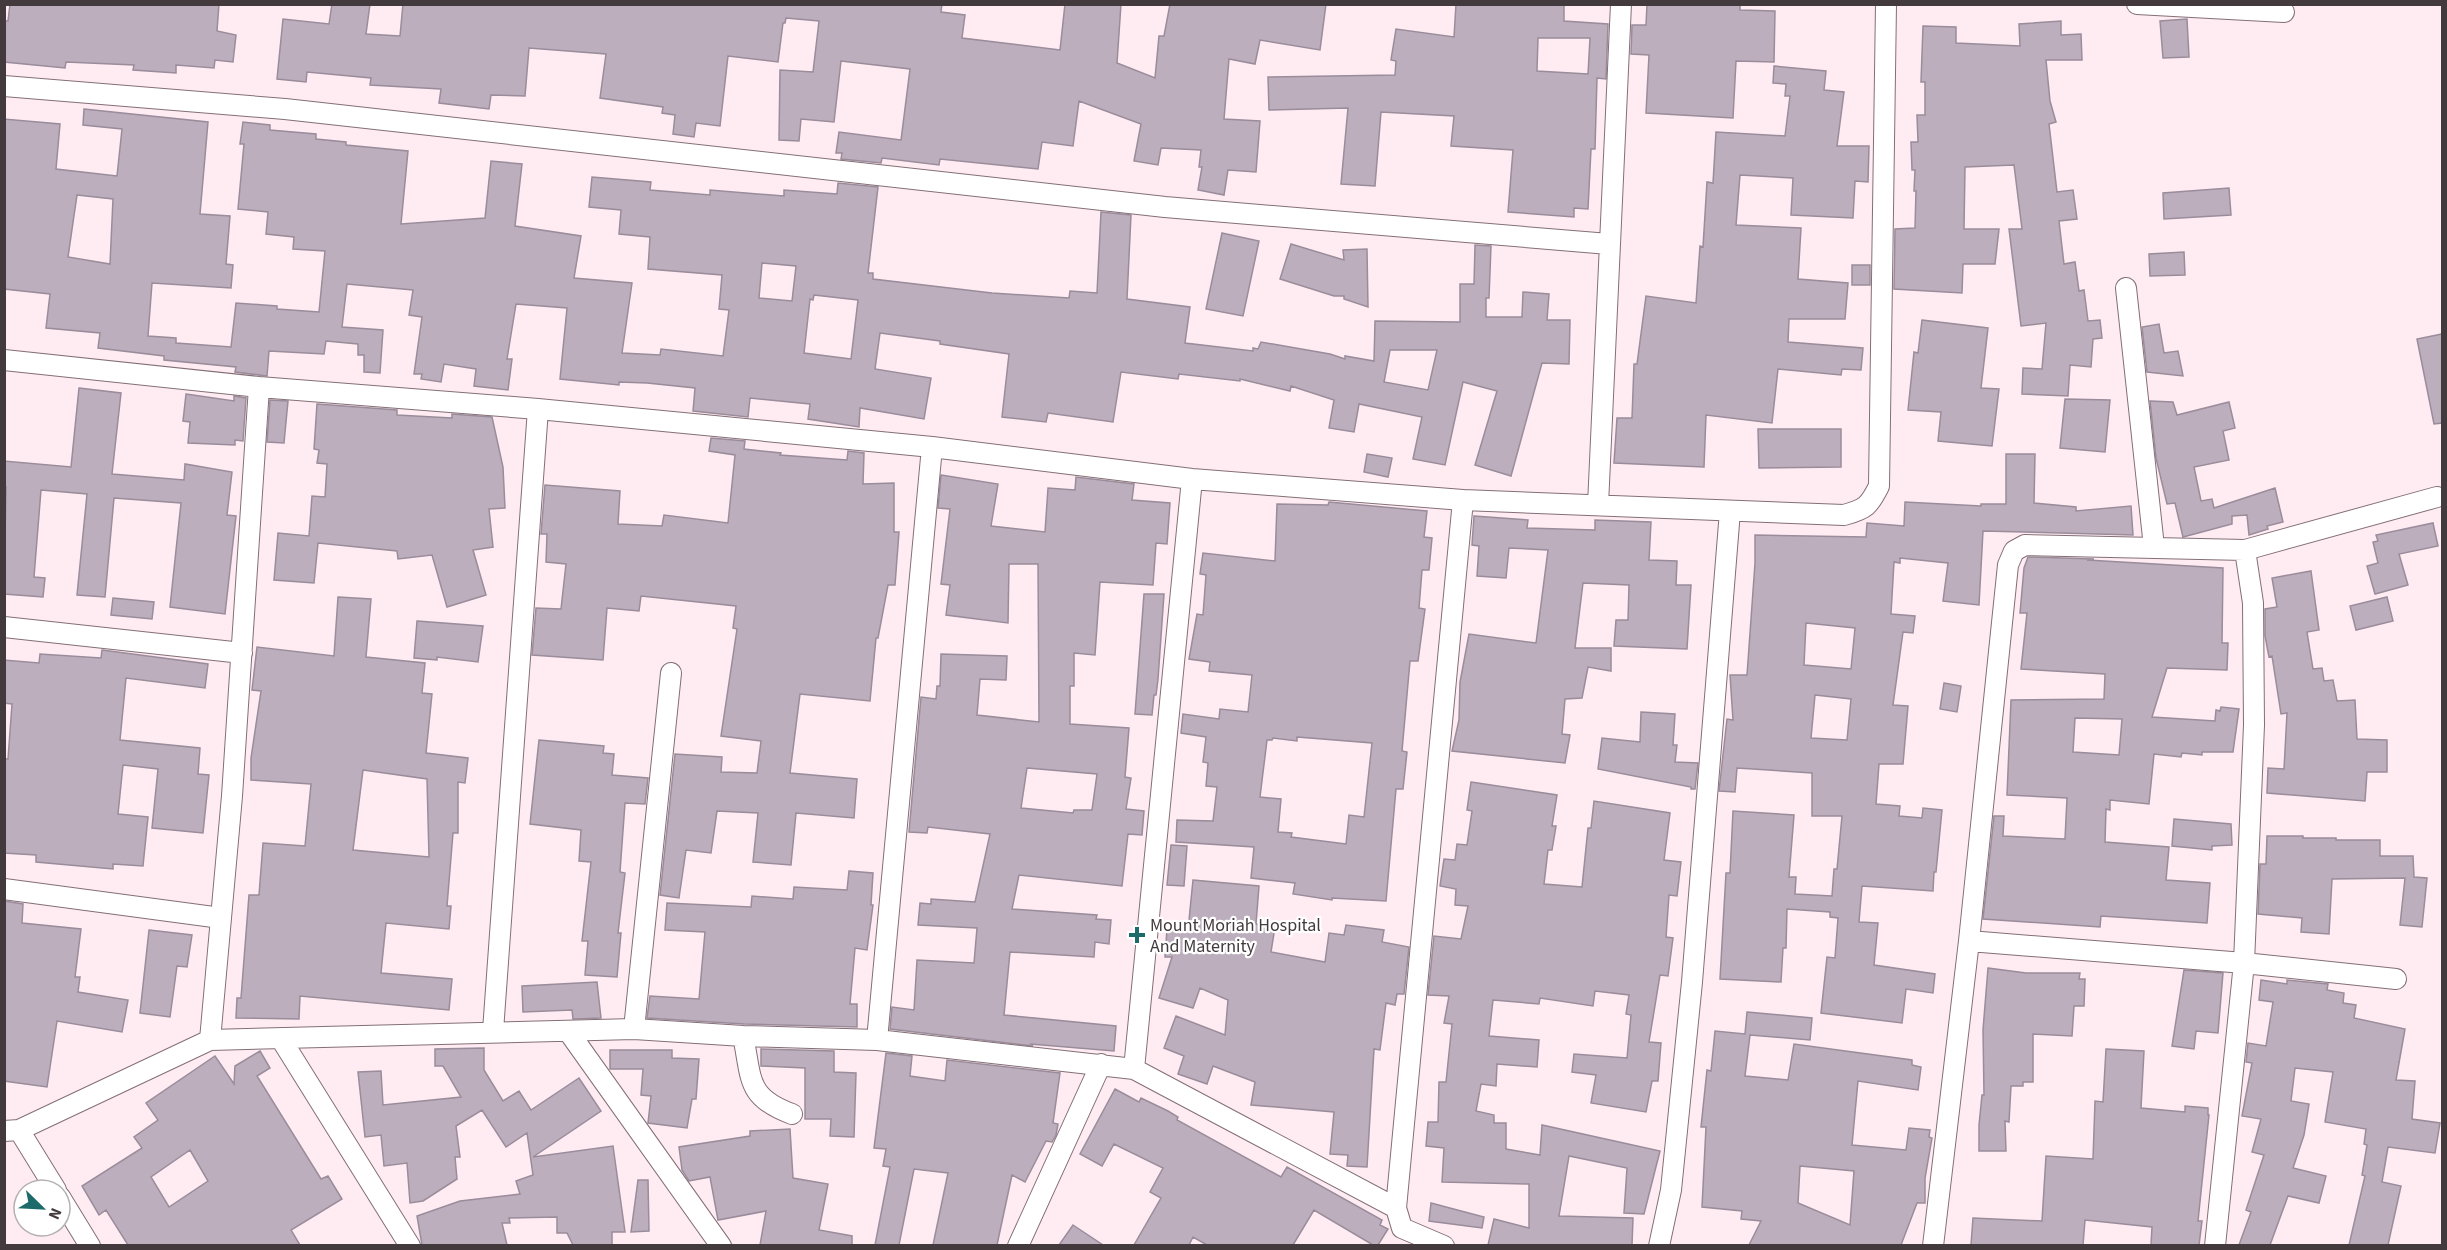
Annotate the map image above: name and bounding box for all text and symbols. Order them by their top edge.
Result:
place label: Mount Moriah Hospital And Maternity [1150,913,1321,959]
marker: Mount Moriah Hospital And Maternity [1128,926,1146,944]
north arrow [12,1178,72,1238]
text: N [43,1204,67,1223]

